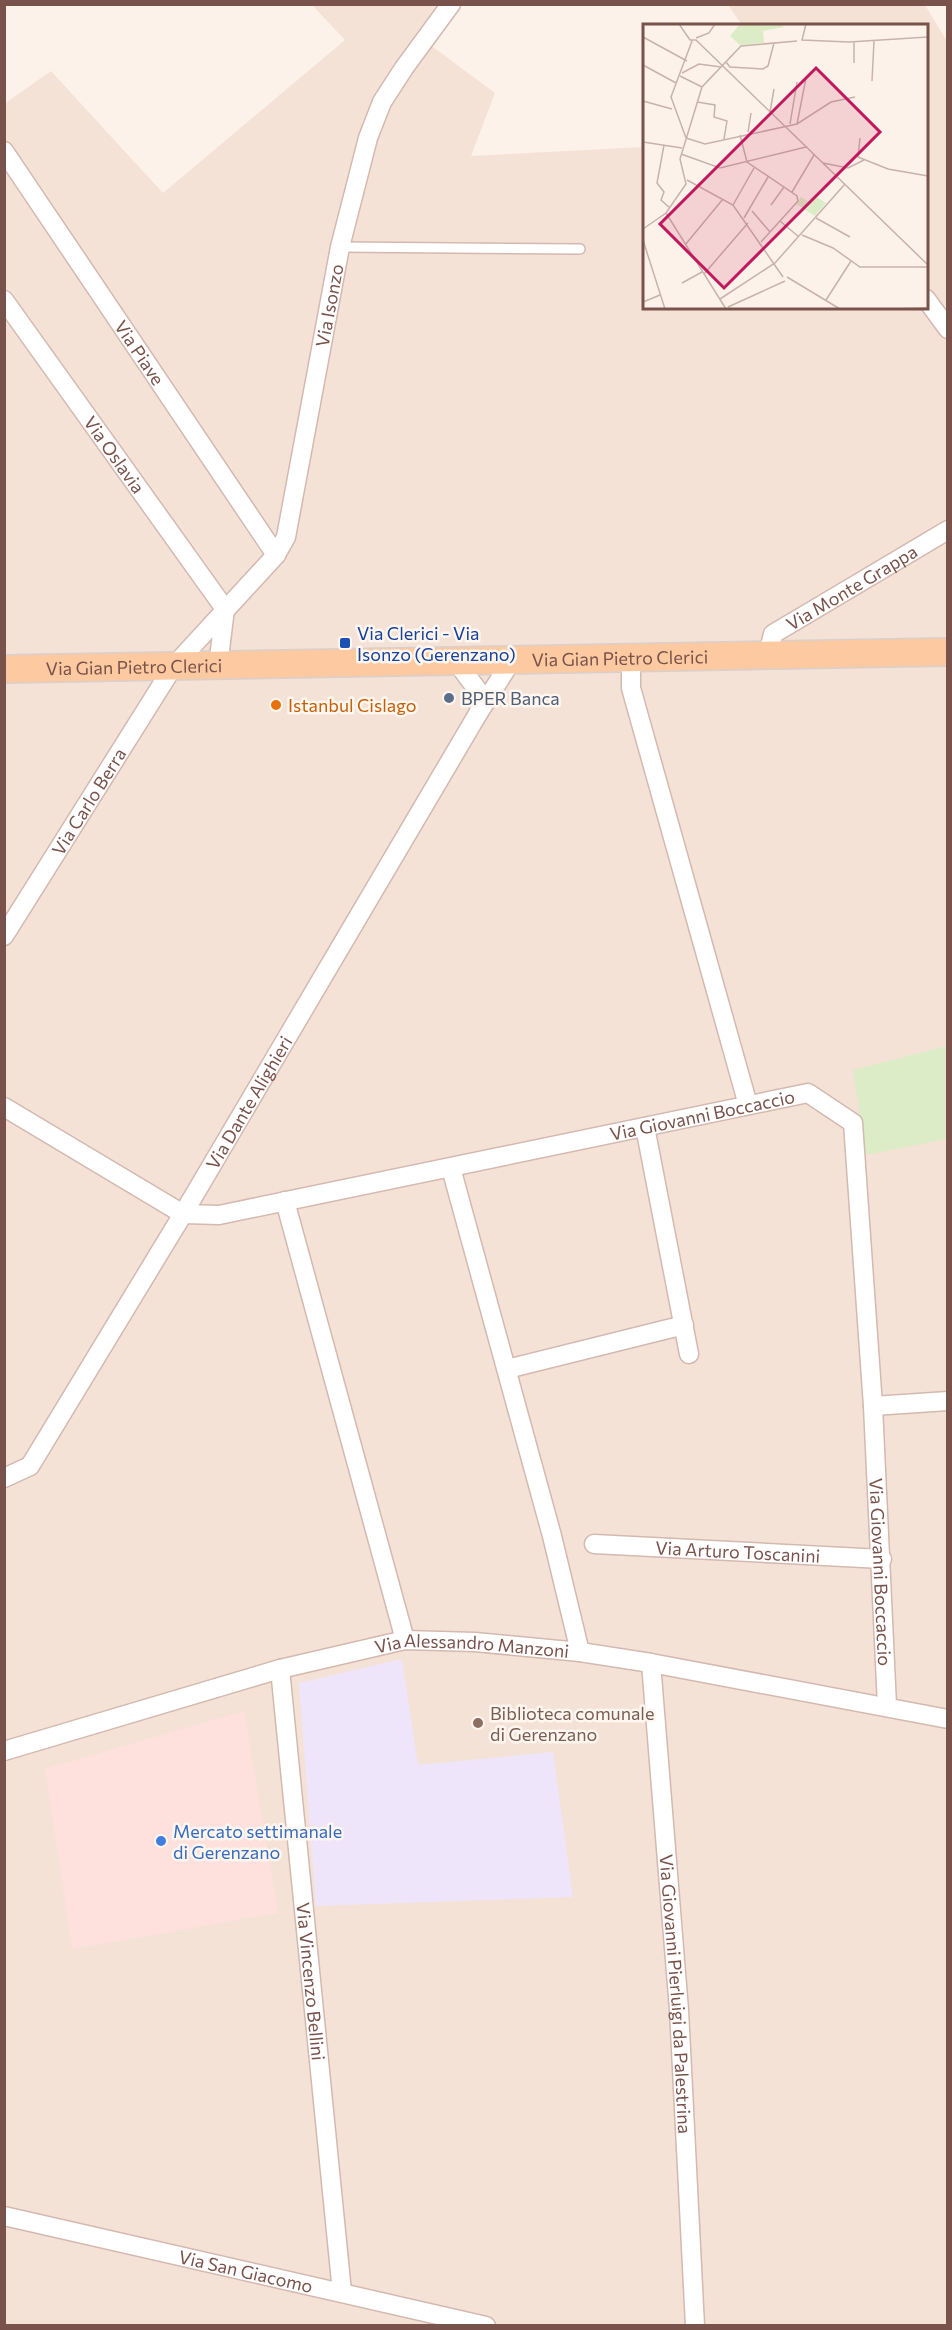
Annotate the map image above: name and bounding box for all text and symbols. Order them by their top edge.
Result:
inset map [643,24,928,309]
street label: Via Isonzo [311,262,348,349]
street label: Via Piave [110,316,169,389]
street label: Via Oslavia [79,412,150,497]
street label: Via Monte Grappa [782,540,921,635]
place label: Via Clerici - Via Isonzo (Gerenzano) [357,622,516,665]
marker: Via Clerici - Via Isonzo (Gerenzano) [338,636,352,650]
street label: Via Gian Pietro Clerici [531,645,708,670]
street label: Via Gian Pietro Clerici [46,654,222,679]
place label: BPER Banca [461,687,560,709]
marker: BPER Banca [442,691,456,705]
place label: Istanbul Cislago [288,694,416,716]
marker: Istanbul Cislago [269,698,283,712]
street label: Via Carlo Berra [47,744,130,859]
street label: Via Dante Alighieri [201,1032,297,1173]
street label: Via Giovanni Boccaccio [608,1085,797,1145]
street label: Via Giovanni Boccaccio [865,1477,896,1666]
street label: Via Arturo Toscanini [655,1536,821,1567]
street label: Via Alessandro Manzoni [372,1629,570,1662]
place label: Biblioteca comunale di Gerenzano [490,1702,654,1745]
marker: Biblioteca comunale di Gerenzano [471,1716,485,1730]
place label: Mercato settimanale di Gerenzano [173,1820,342,1863]
marker: Mercato settimanale di Gerenzano [154,1834,168,1848]
street label: Via Giovanni Pierluigi da Palestrina [655,1853,696,2134]
street label: Via Vincenzo Bellini [292,1901,330,2062]
street label: Via San Giacomo [177,2245,315,2297]

